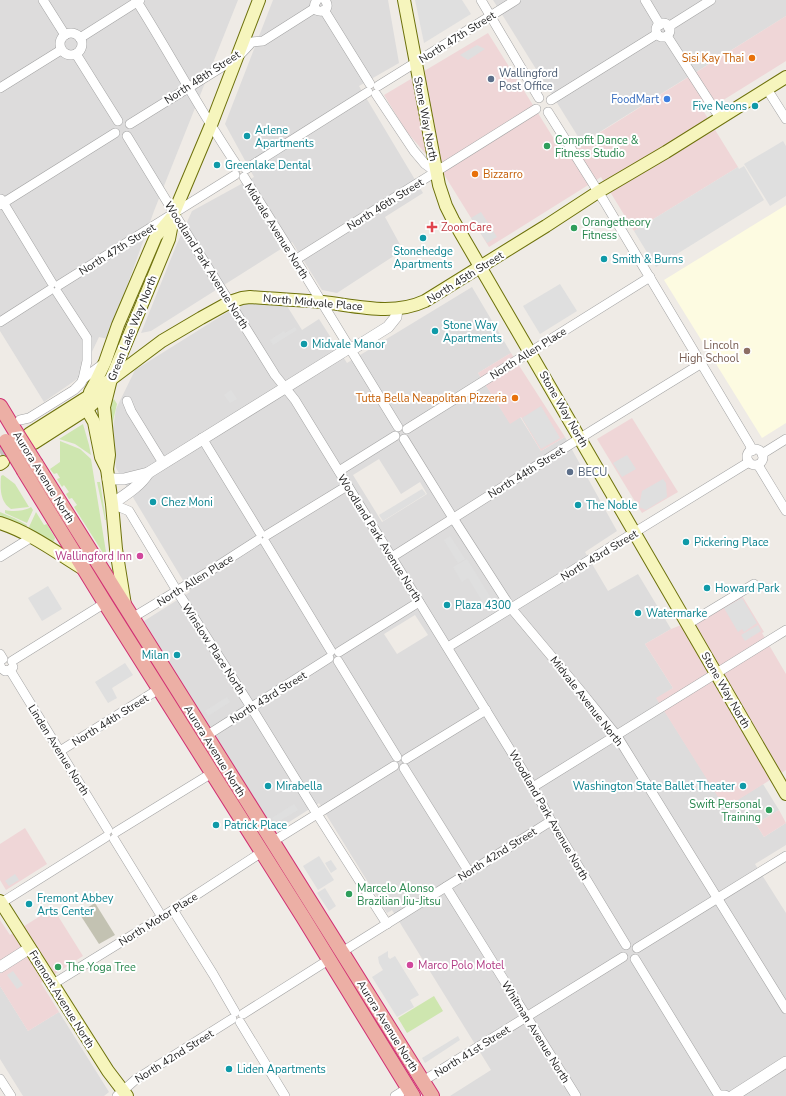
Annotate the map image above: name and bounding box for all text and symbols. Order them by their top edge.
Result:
street label: North 47th Street [416,8,498,67]
street label: North 48th Street [161,47,243,108]
place label: Sisi Kay Thai [682,51,744,66]
marker: Sisi Kay Thai [747,53,757,63]
place label: Wallingford Post Office [499,66,558,94]
marker: Wallingford Post Office [486,74,496,84]
street label: Stone Way North [410,76,441,163]
place label: FoodMart [611,92,659,107]
marker: FoodMart [662,94,672,104]
place label: Five Neons [693,99,747,114]
marker: Five Neons [750,101,760,111]
place label: Arlene Apartments [255,123,314,151]
marker: Arlene Apartments [242,131,252,141]
place label: Compfit Dance & Fitness Studio [555,133,639,161]
marker: Compfit Dance & Fitness Studio [542,141,552,151]
place label: Greenlake Dental [225,158,312,173]
marker: Greenlake Dental [212,160,222,170]
place label: Bizzarro [483,167,523,182]
marker: Bizzarro [470,169,480,179]
street label: North 46th Street [344,175,426,234]
street label: Midvale Avenue North [241,180,312,282]
street label: Woodland Park Avenue North [161,198,252,332]
place label: Orangetheory Fitness [582,215,651,243]
street label: North 47th Street [76,220,158,279]
place label: ZoomCare [441,220,492,235]
marker: ZoomCare [426,221,438,233]
marker: Orangetheory Fitness [569,223,579,233]
marker: Stonehedge Apartments [418,233,428,243]
place label: Stonehedge Apartments [393,244,453,272]
street label: North 45th Street [424,248,506,307]
place label: Smith & Burns [612,252,683,267]
marker: Smith & Burns [599,254,609,264]
street label: Green Lake Way North [104,273,161,383]
street label: North Midvale Place [263,291,364,314]
place label: Stone Way Apartments [443,318,502,346]
street label: North Allen Place [487,324,570,383]
marker: Stone Way Apartments [430,326,440,336]
place label: Midvale Manor [312,337,385,352]
place label: Lincoln High School [679,338,740,366]
marker: Midvale Manor [299,339,309,349]
marker: Lincoln High School [742,346,752,356]
street label: Stone Way North [536,368,592,450]
place label: Tutta Bella Neapolitan Pizzeria [356,391,507,406]
marker: Tutta Bella Neapolitan Pizzeria [510,393,520,403]
street label: Aurora Avenue North [9,429,78,526]
street label: North 44th Street [485,443,567,502]
place label: BECU [578,465,607,480]
marker: BECU [565,467,575,477]
street label: Woodland Park Avenue North [334,471,425,605]
place label: Chez Moni [161,495,213,510]
marker: Chez Moni [148,497,158,507]
place label: The Noble [586,498,637,513]
marker: The Noble [573,500,583,510]
street label: North 43rd Street [558,526,641,584]
place label: Pickering Place [694,535,769,550]
marker: Pickering Place [681,537,691,547]
place label: Wallingford Inn [55,549,132,564]
marker: Wallingford Inn [135,551,145,561]
street label: North Allen Place [154,551,237,610]
place label: Howard Park [715,581,780,596]
marker: Howard Park [702,583,712,593]
place label: Plaza 4300 [455,598,512,613]
marker: Plaza 4300 [442,600,452,610]
street label: Winslow Place North [178,601,249,698]
place label: Watermarke [646,606,707,621]
marker: Watermarke [633,608,643,618]
place label: Milan [142,648,169,663]
street label: Stone Way North [698,649,754,731]
marker: Milan [172,650,182,660]
street label: Midvale Avenue North [547,653,627,749]
street label: North 43rd Street [227,668,310,727]
street label: North 44th Street [69,691,151,750]
street label: Linden Avenue North [24,702,93,799]
street label: Aurora Avenue North [180,703,249,800]
street label: Woodland Park Avenue North [505,747,592,883]
place label: Mirabella [276,779,322,794]
place label: Washington State Ballet Theater [573,779,735,794]
marker: Mirabella [263,781,273,791]
marker: Washington State Ballet Theater [738,781,748,791]
place label: Swift Personal Training [689,797,762,825]
marker: Swift Personal Training [764,805,774,815]
place label: Patrick Place [224,818,287,833]
marker: Patrick Place [211,820,221,830]
street label: North 42nd Street [455,824,540,885]
place label: Marcelo Alonso Brazilian Jiu-Jitsu [357,881,441,909]
street label: North Motor Place [116,889,201,950]
marker: Marcelo Alonso Brazilian Jiu-Jitsu [344,889,354,899]
place label: Fremont Abbey Arts Center [37,891,114,919]
marker: Fremont Abbey Arts Center [24,899,34,909]
street label: Fremont Avenue North [25,947,98,1051]
place label: Marco Polo Motel [418,958,505,973]
place label: The Yoga Tree [66,960,136,975]
marker: Marco Polo Motel [405,960,415,970]
marker: The Yoga Tree [53,962,63,972]
street label: Aurora Avenue North [353,978,422,1075]
street label: Whitman Avenue North [498,978,573,1086]
street label: North 41st Street [432,1022,513,1081]
street label: North 42nd Street [132,1026,217,1087]
place label: Liden Apartments [237,1062,326,1077]
marker: Liden Apartments [224,1064,234,1074]

